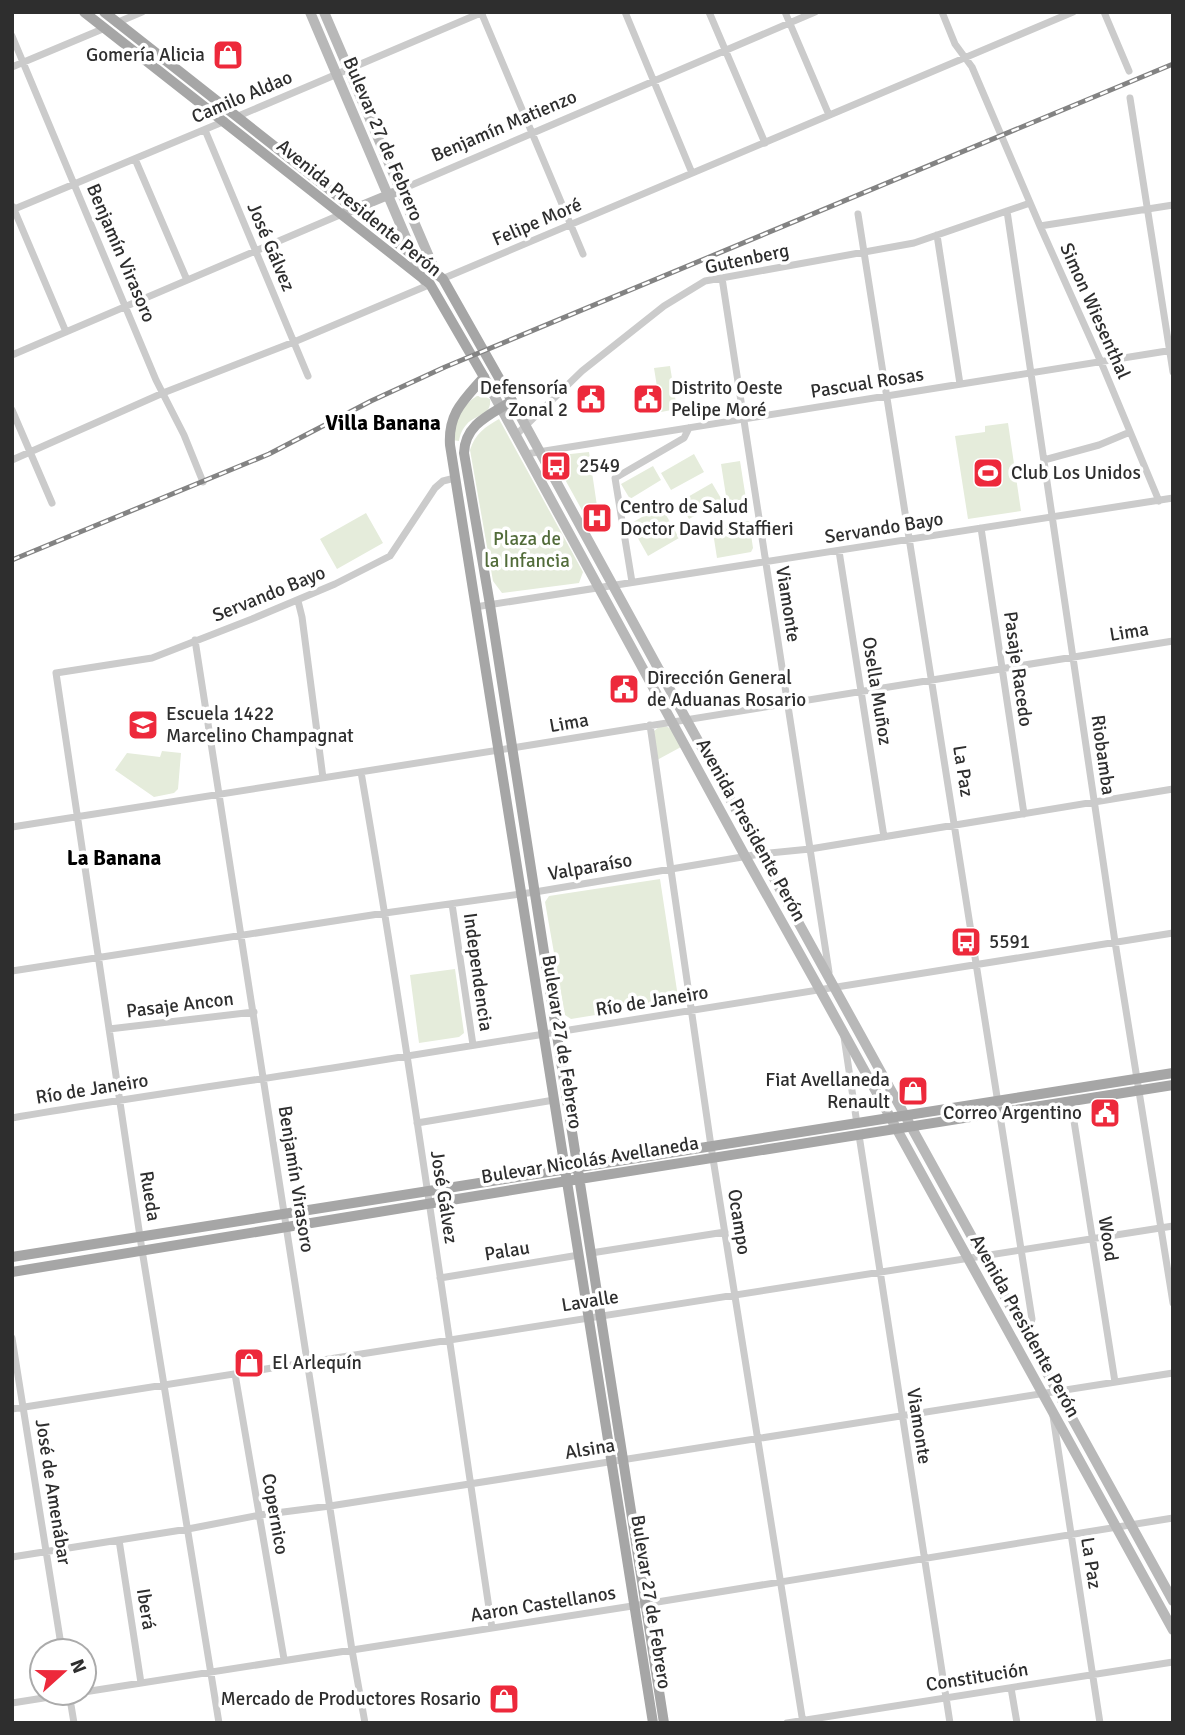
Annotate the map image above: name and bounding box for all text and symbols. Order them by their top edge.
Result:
shop icon: Gomería Alicia [211,38,245,72]
place label: Gomería Alicia [86,43,205,67]
street label: Bulevar 27 de Febrero [338,53,428,225]
street label: Camilo Aldao [188,65,296,129]
street label: Benjamín Matienzo [428,84,581,167]
street label: Avenida Presidente Perón [272,134,446,282]
street label: Benjamín Virasoro [81,180,161,326]
street label: Felipe Moré [489,192,585,252]
street label: José Gálvez [242,199,300,295]
street label: Gutenberg [703,238,791,280]
street label: Simon Wiesenthal [1054,239,1136,383]
street label: Pascual Rosas [809,362,925,404]
place label: Defensoría Zonal 2 [480,376,568,422]
place label: Distrito Oeste Pelipe Moré [671,376,783,422]
public building icon: Defensoría Zonal 2 [574,382,608,416]
public building icon: Distrito Oeste Pelipe Moré [631,382,665,416]
district label: Villa Banana [325,410,441,436]
bus stop icon: 2549 [539,449,573,483]
place label: 2549 [579,454,620,478]
sports icon: Club Los Unidos [971,456,1005,490]
place label: Club Los Unidos [1011,461,1141,485]
place label: Centro de Salud Doctor David Staffieri [620,495,794,541]
hospital icon: Centro de Salud Doctor David Staffieri [580,501,614,535]
street label: Servando Bayo [823,507,945,549]
park label: Plaza de la Infancia [484,527,570,573]
street label: Servando Bayo [209,560,329,628]
street label: Viamonte [770,564,806,644]
street label: Pasaje Racedo [998,610,1038,728]
street label: Lima [1108,617,1150,647]
street label: Osella Muñoz [857,635,897,747]
place label: Dirección General de Aduanas Rosario [647,666,806,712]
public building icon: Dirección General de Aduanas Rosario [607,672,641,706]
place label: Escuela 1422 Marcelino Champagnat [166,702,354,748]
school or university icon: Escuela 1422 Marcelino Champagnat [126,708,160,742]
street label: Lima [547,708,591,738]
street label: Riobamba [1085,713,1121,797]
street label: Avenida Presidente Perón [691,734,811,926]
street label: La Paz [947,743,979,799]
district label: La Banana [67,845,162,871]
street label: Valparaíso [546,848,634,886]
street label: Independencia [458,911,498,1033]
bus stop icon: 5591 [949,925,983,959]
place label: 5591 [989,930,1030,954]
street label: Bulevar 27 de Febrero [536,953,588,1131]
street label: Río de Janeiro [594,980,710,1022]
street label: Pasaje Ancon [125,987,235,1023]
street label: Río de Janeiro [34,1068,150,1110]
place label: Fiat Avellaneda Renault [765,1068,890,1114]
shop icon: Fiat Avellaneda Renault [896,1074,930,1108]
public building icon: Correo Argentino [1088,1096,1122,1130]
place label: Correo Argentino [943,1101,1082,1125]
street label: Benjamín Virasoro [273,1104,319,1254]
street label: Bulevar Nicolás Avellaneda [480,1131,700,1189]
street label: José Gálvez [425,1149,463,1245]
street label: Rueda [134,1169,166,1223]
street label: Ocampo [722,1187,756,1257]
street label: Wood [1093,1215,1123,1263]
street label: Avenida Presidente Perón [965,1230,1085,1422]
street label: Palau [483,1236,531,1266]
street label: Lavalle [560,1285,620,1317]
shop icon: El Arlequín [232,1346,266,1380]
place label: El Arlequín [272,1351,362,1375]
street label: Viamonte [901,1386,937,1466]
street label: José de Amenábar [30,1417,76,1567]
street label: Alsina [563,1433,617,1465]
street label: Copernico [256,1472,294,1557]
street label: Bulevar 27 de Febrero [625,1513,677,1691]
street label: La Paz [1075,1535,1107,1591]
street label: Aaron Castellanos [469,1581,617,1627]
street label: Iberá [131,1587,161,1631]
north arrow [28,1637,98,1707]
text: N [64,1656,92,1677]
street label: Constitución [924,1657,1030,1697]
shop icon: Mercado de Productores Rosario [487,1682,521,1716]
place label: Mercado de Productores Rosario [220,1687,481,1711]

